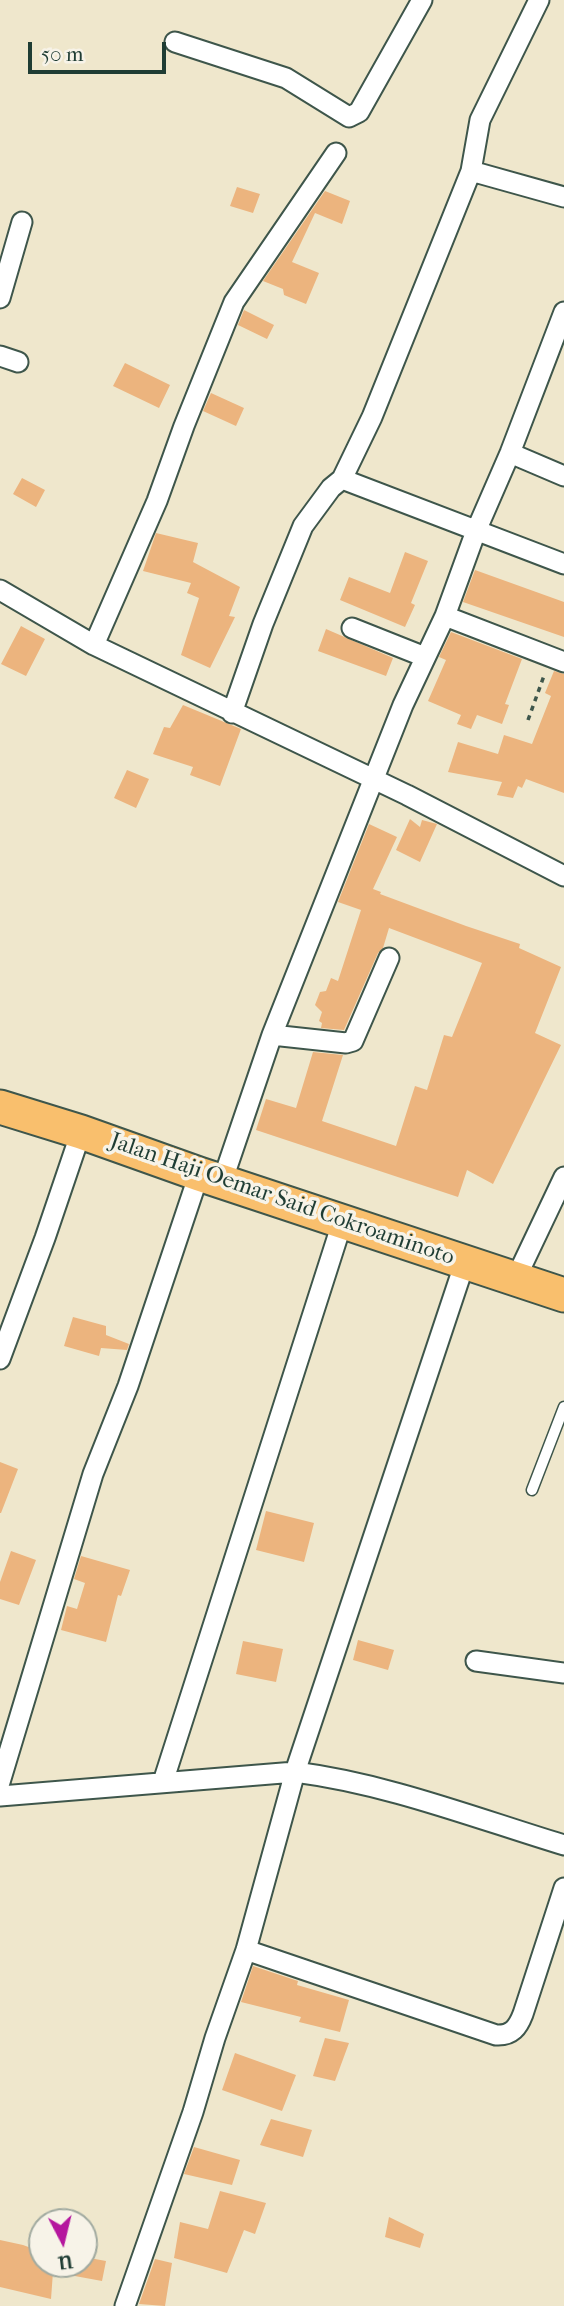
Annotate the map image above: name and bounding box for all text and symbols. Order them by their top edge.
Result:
scale bar [32,28,170,72]
text: 50 m [41,42,84,66]
street label: Jalan Haji Oemar Said Cokroaminoto [106,1128,458,1272]
north arrow [28,2208,98,2278]
text: U [57,2250,74,2274]

